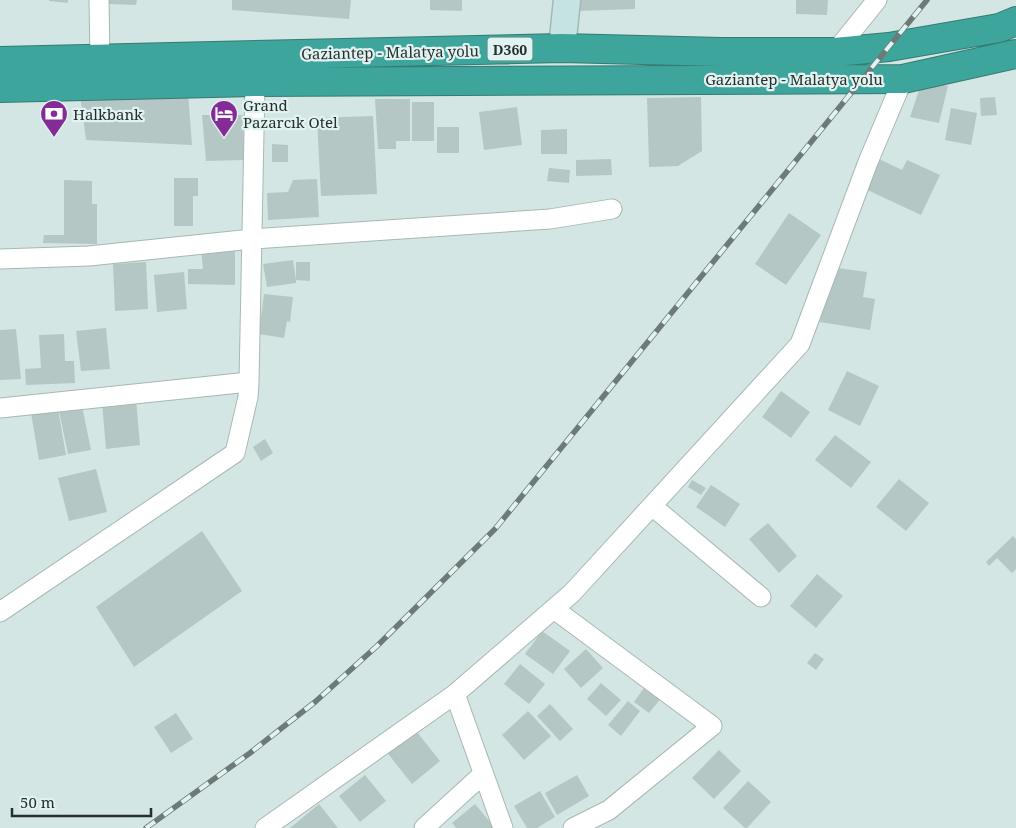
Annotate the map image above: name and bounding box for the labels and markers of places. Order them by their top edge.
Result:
place label: Grand Pazarcık Otel [243,95,338,132]
bank icon: Halkbank [39,99,69,138]
hotel icon: Grand Pazarcık Otel [209,99,239,138]
place label: Halkbank [73,104,143,124]

